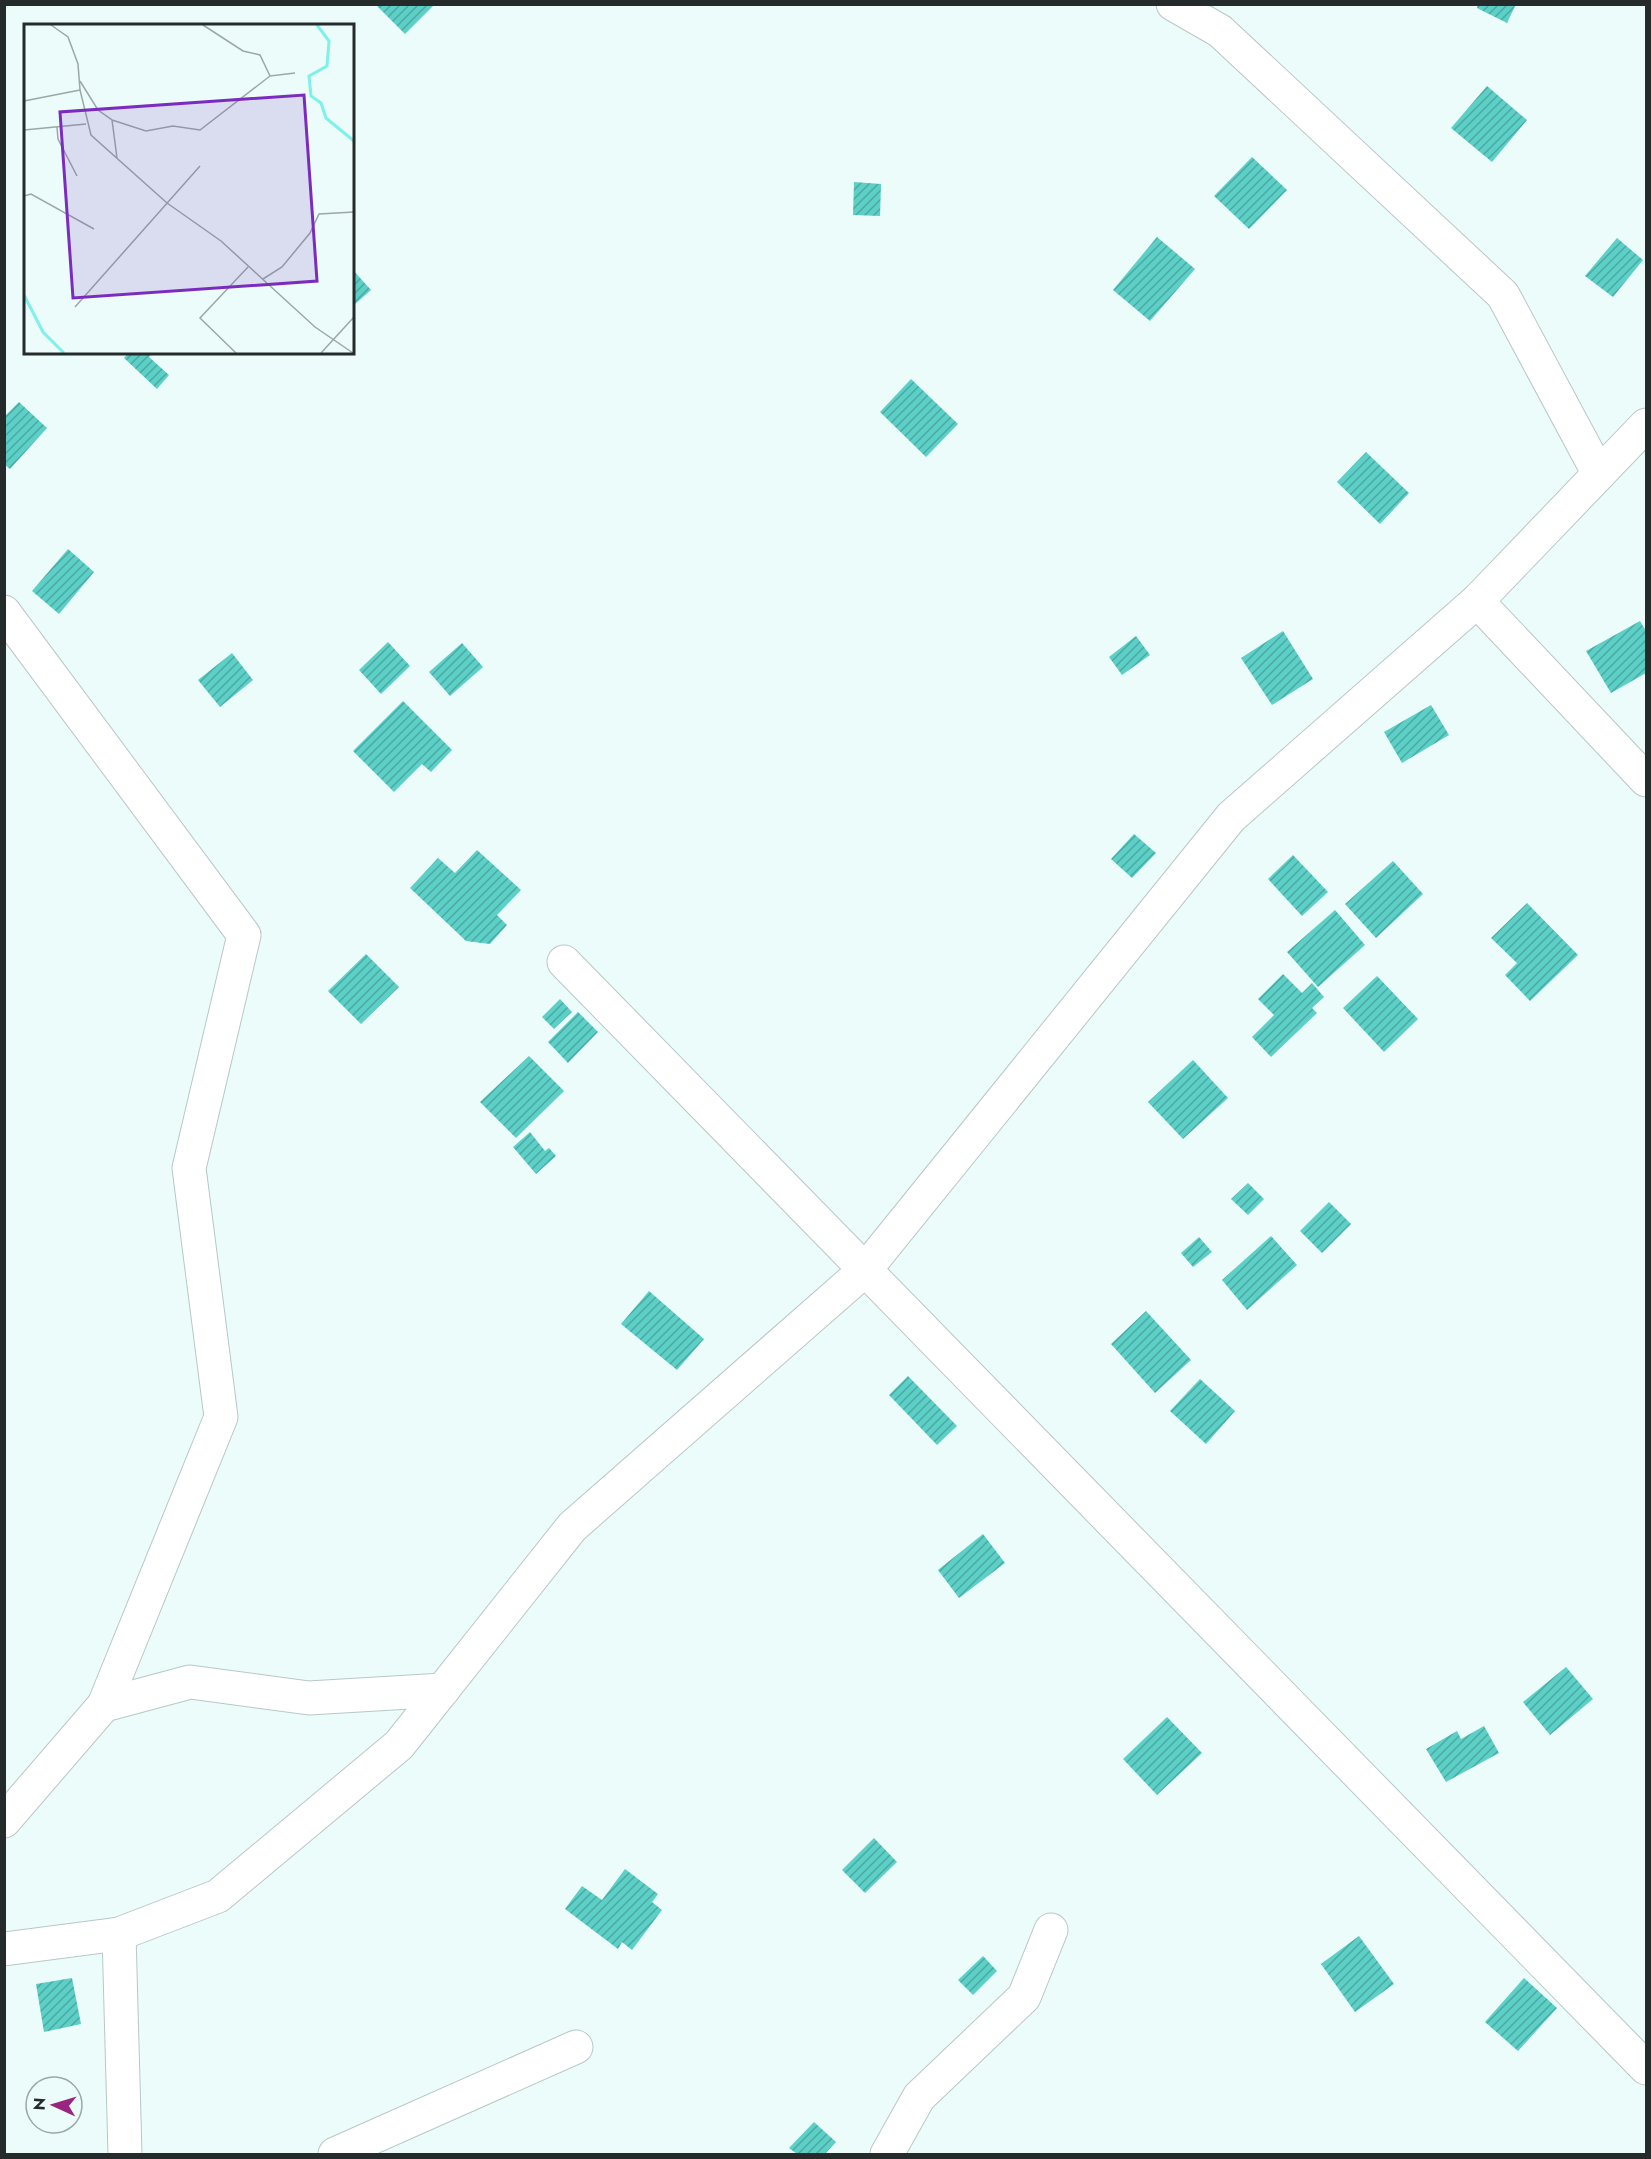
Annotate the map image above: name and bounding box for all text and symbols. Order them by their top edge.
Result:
inset map [24,24,354,354]
north arrow [24,2075,84,2135]
text: N [28,2097,51,2111]

